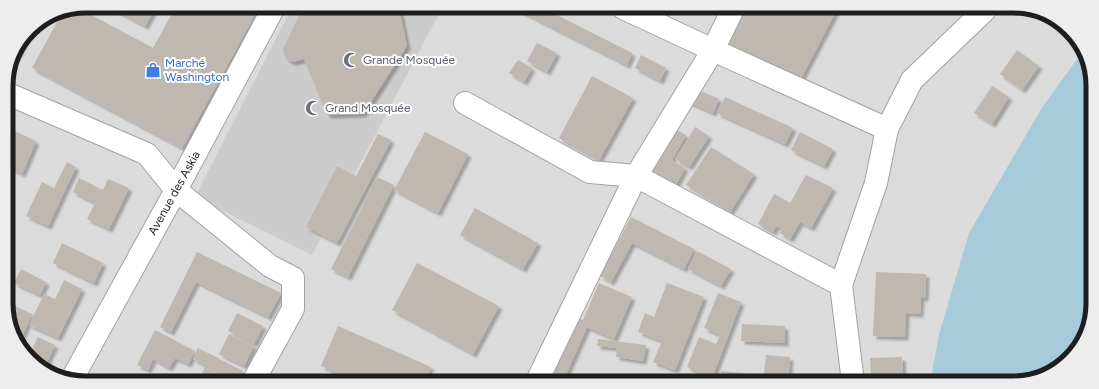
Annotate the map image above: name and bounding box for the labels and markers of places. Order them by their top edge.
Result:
mosque icon: Grande Mosquée [342,51,360,69]
place label: Grande Mosquée [363,53,455,67]
place label: Marché Washington [165,56,229,84]
shop icon: Marché Washington [144,61,162,79]
mosque icon: Grand Mosquée [304,99,322,117]
place label: Grand Mosquée [325,101,411,115]

